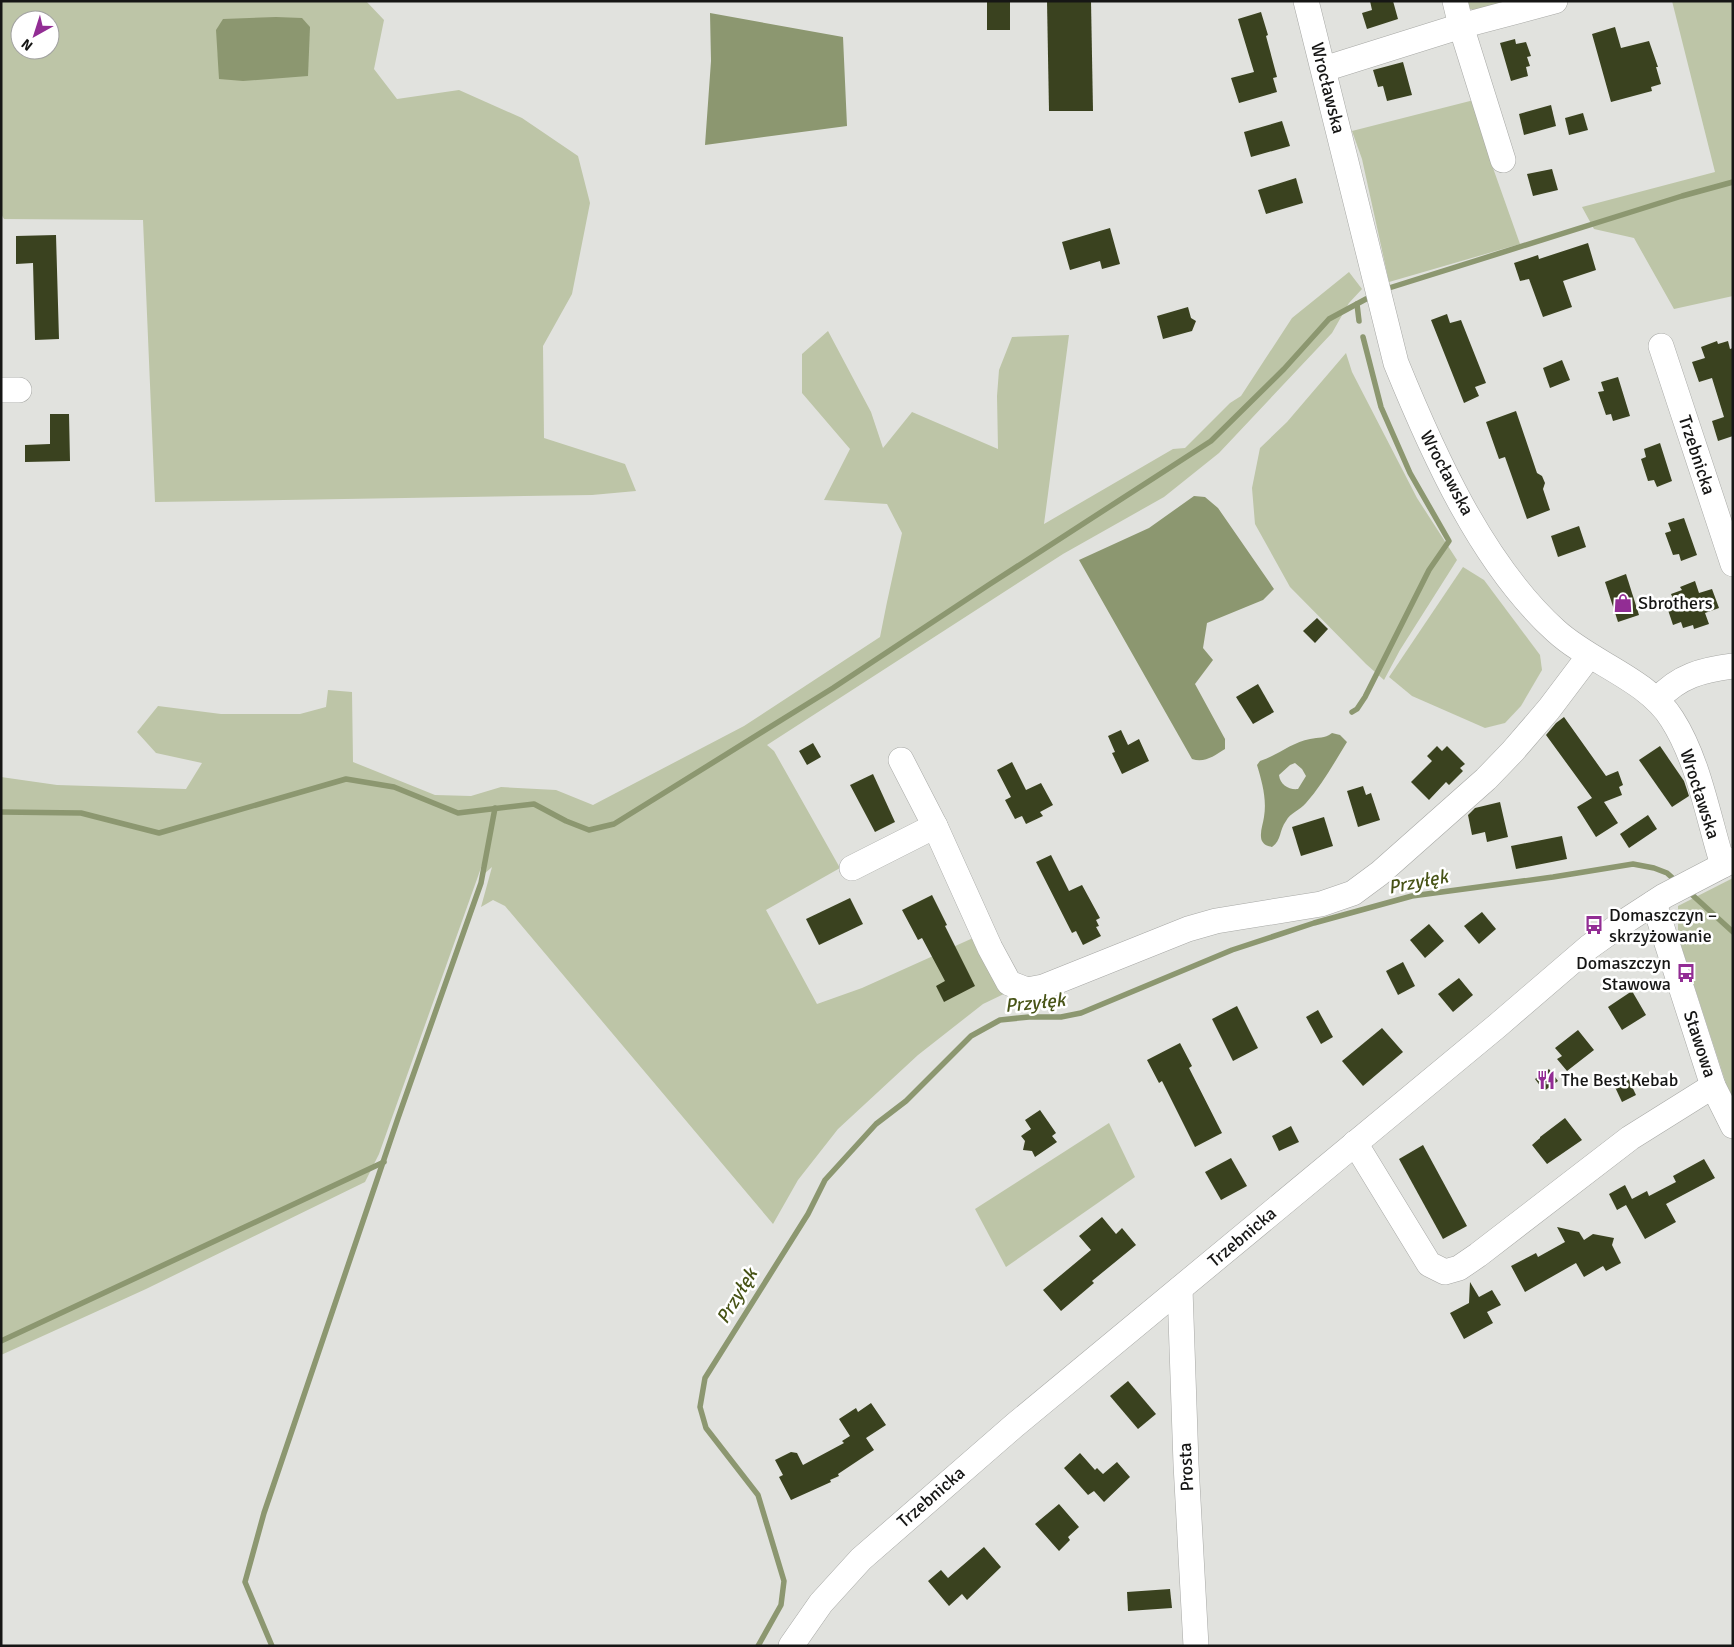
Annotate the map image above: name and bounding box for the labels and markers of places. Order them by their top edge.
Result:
shop icon: Sbrothers [1612,592,1634,614]
place label: Sbrothers [1638,592,1713,614]
place label: Domaszczyn – skrzyżowanie [1609,904,1717,947]
bus stop icon: Domaszczyn – skrzyżowanie [1583,914,1605,936]
place label: Domaszczyn Stawowa [1576,952,1671,995]
bus stop icon: Domaszczyn Stawowa [1675,962,1697,984]
restaurant icon: The Best Kebab [1535,1069,1557,1091]
place label: The Best Kebab [1561,1069,1678,1091]

